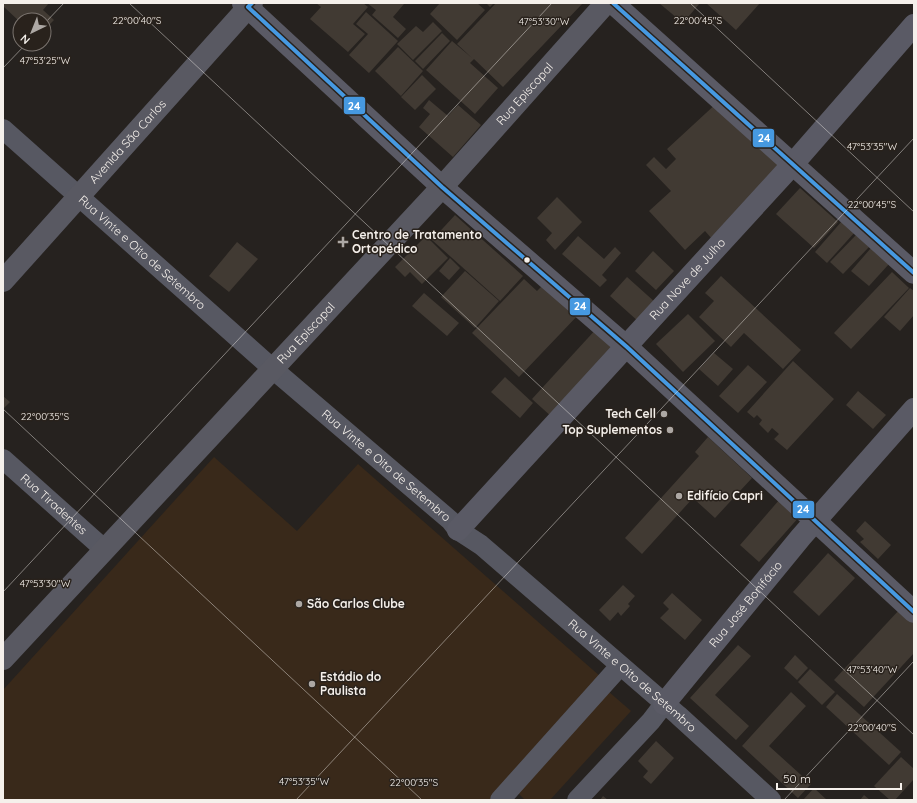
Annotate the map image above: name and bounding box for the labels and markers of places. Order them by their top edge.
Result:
place label: Centro de Tratamento Ortopédico [352,227,482,256]
marker: Centro de Tratamento Ortopédico [337,236,349,248]
unlabelled marker [522,255,532,265]
place label: Tech Cell [605,406,656,421]
marker: Tech Cell [659,409,669,419]
place label: Top Suplementos [562,422,662,437]
marker: Top Suplementos [665,425,675,435]
place label: Edifício Capri [687,488,763,503]
marker: Edifício Capri [674,491,684,501]
place label: São Carlos Clube [307,596,405,611]
marker: São Carlos Clube [294,599,304,609]
place label: Estádio do Paulista [320,669,382,698]
marker: Estádio do Paulista [307,679,317,689]

